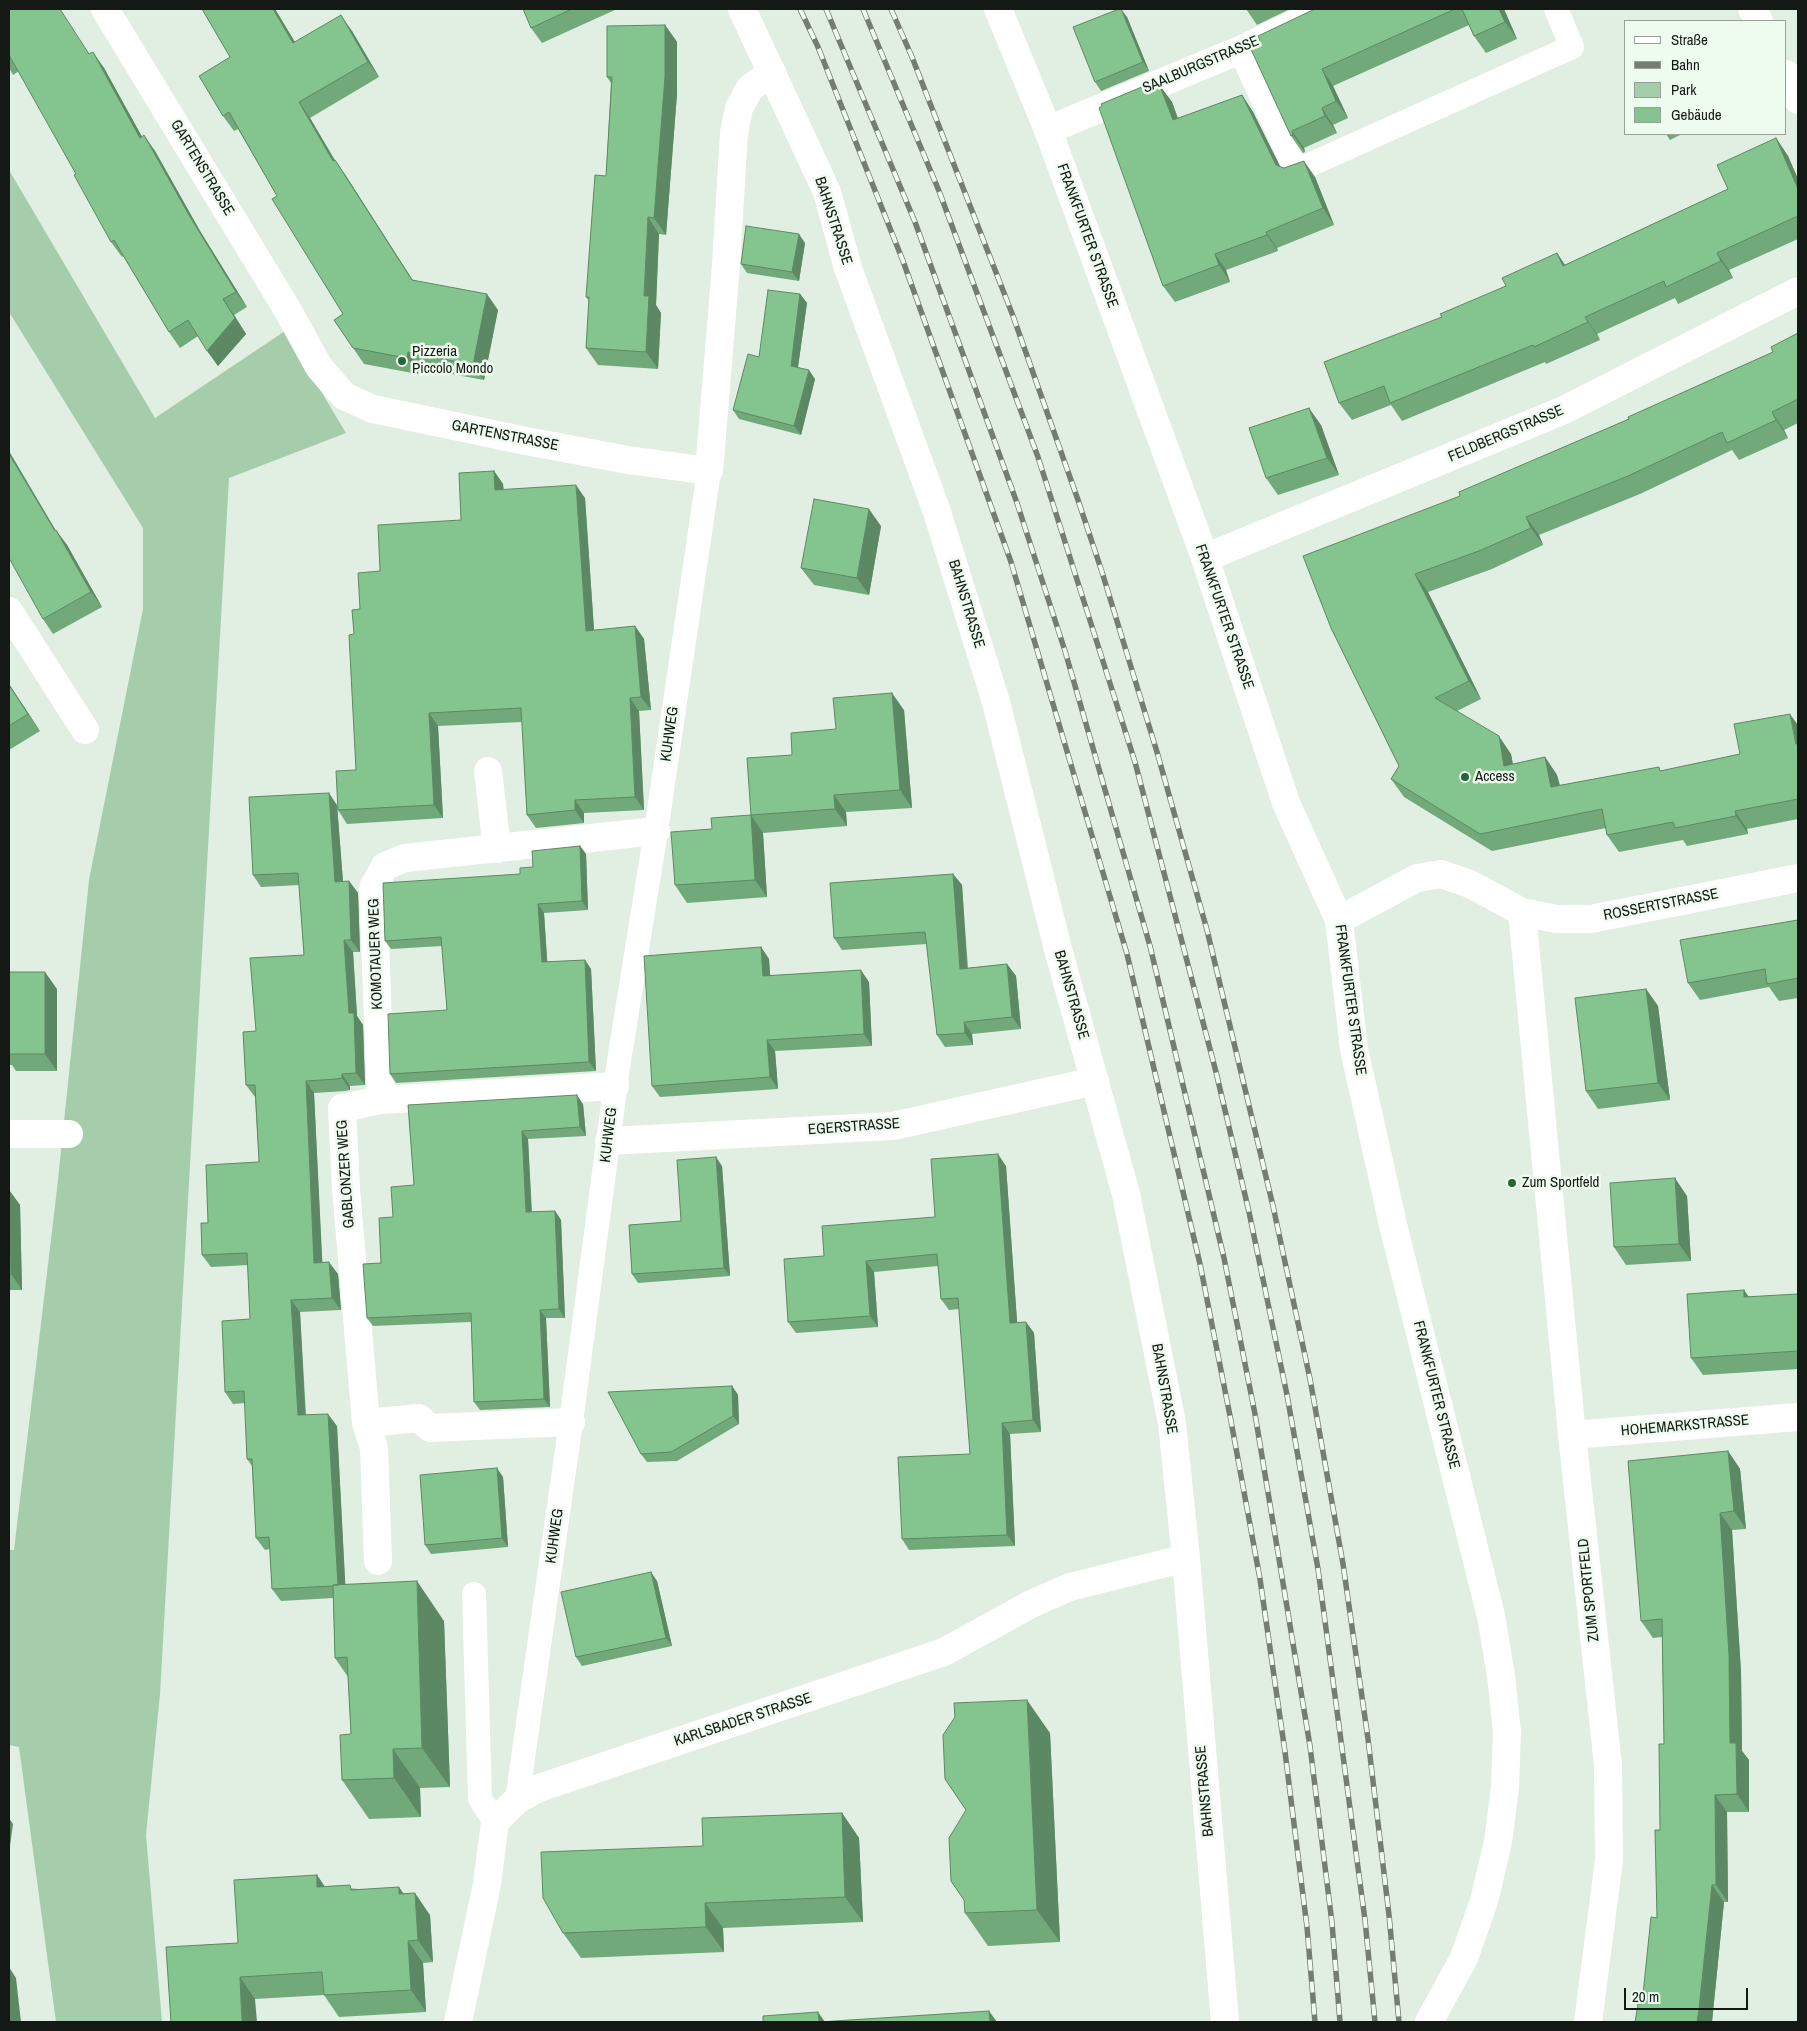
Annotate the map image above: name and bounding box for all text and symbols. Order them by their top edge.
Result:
legend [1624,20,1787,135]
text: Straße [1671,29,1708,50]
street label: SAALBURGSTRASSE [1140,32,1262,98]
text: Bahn [1671,54,1700,75]
text: Park [1671,79,1696,100]
text: Gebäude [1671,104,1722,125]
street label: GARTENSTRASSE [166,117,238,219]
street label: FRANKFURTER STRASSE [1053,161,1121,311]
street label: BAHNSTRASSE [810,175,856,267]
place label: Pizzeria Piccolo Mondo [412,343,493,378]
marker: Pizzeria Piccolo Mondo [396,355,408,367]
street label: FELDBERGSTRASSE [1446,402,1566,466]
street label: GARTENSTRASSE [450,417,560,455]
street label: FRANKFURTER STRASSE [1191,542,1257,692]
street label: BAHNSTRASSE [944,558,988,650]
street label: KUHWEG [657,705,683,763]
place label: Access [1475,768,1515,786]
marker: Access [1459,771,1471,783]
street label: ROSSERTSTRASSE [1602,885,1720,925]
street label: KOMOTAUER WEG [365,898,387,1010]
street label: FRANKFURTER STRASSE [1330,923,1370,1077]
street label: BAHNSTRASSE [1050,948,1092,1042]
street label: KUHWEG [597,1106,621,1164]
street label: EGERSTRASSE [807,1115,901,1139]
street label: GABLONZER WEG [333,1119,359,1229]
place label: Zum Sportfeld [1522,1174,1599,1192]
marker: Zum Sportfeld [1506,1177,1518,1189]
street label: FRANKFURTER STRASSE [1409,1319,1463,1471]
street label: BAHNSTRASSE [1147,1342,1181,1436]
street label: HOHEMARKSTRASSE [1620,1411,1750,1441]
street label: KUHWEG [542,1507,568,1565]
street label: ZUM SPORTFELD [1575,1538,1603,1642]
street label: KARLSBADER STRASSE [672,1689,814,1751]
street label: BAHNSTRASSE [1192,1745,1218,1837]
scale bar [1627,1978,1751,2010]
text: 20 m [1632,1986,1659,2007]

